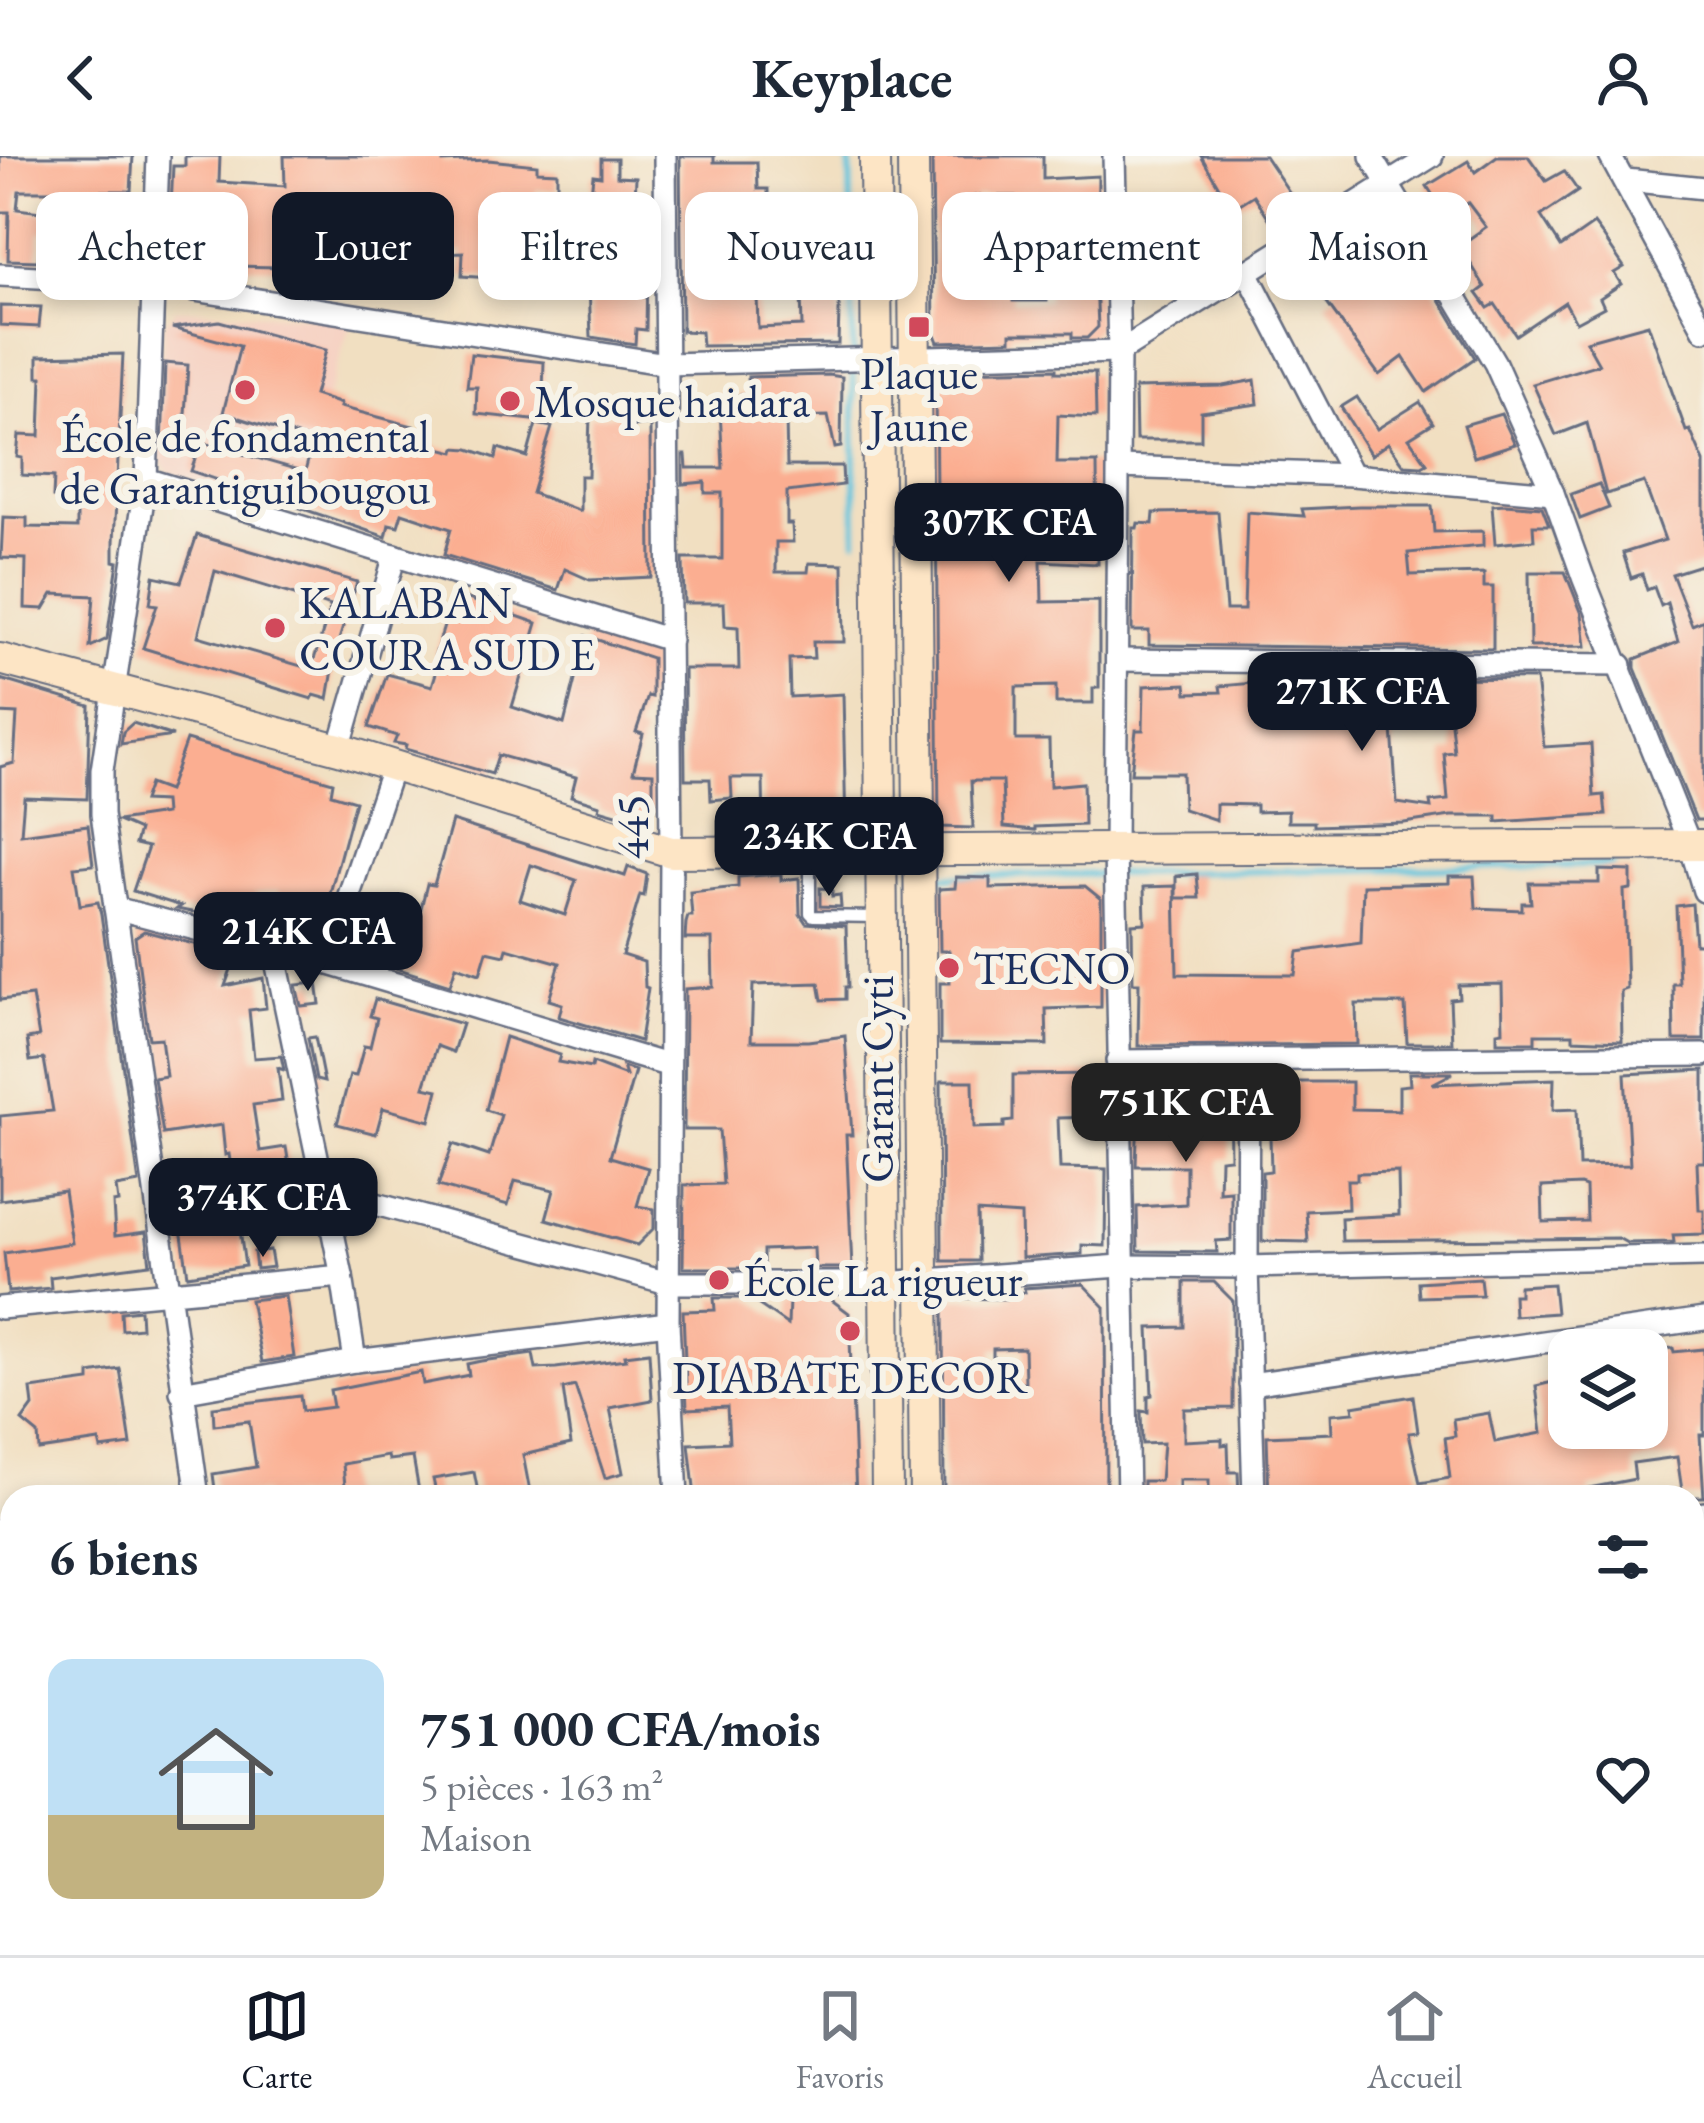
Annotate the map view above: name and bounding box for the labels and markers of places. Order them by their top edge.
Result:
marker: Plaque Jaune [906,314,932,340]
place label: Plaque Jaune [860,344,978,454]
place label: Mosque haidara [534,372,810,430]
marker: École de fondamental de Garantiguibougou [232,377,258,403]
marker: Mosque haidara [497,388,523,414]
place label: École de fondamental de Garantiguibougou [59,407,431,517]
pin: 307K CFA [885,483,1133,585]
place label: KALABAN COURA SUD E [299,573,595,683]
marker: KALABAN COURA SUD E [262,615,288,641]
pin: 271K CFA [1238,652,1486,754]
pin: 234K CFA [705,797,953,899]
pin: 214K CFA [184,892,432,994]
place label: TECNO [973,939,1130,997]
marker: TECNO [936,955,962,981]
pin: 751K CFA [1062,1063,1310,1165]
pin: 374K CFA [139,1158,387,1260]
place label: École La rigueur [743,1251,1023,1309]
marker: École La rigueur [706,1267,732,1293]
marker: DIABATE DECOR [837,1318,863,1344]
place label: DIABATE DECOR [672,1348,1029,1406]

